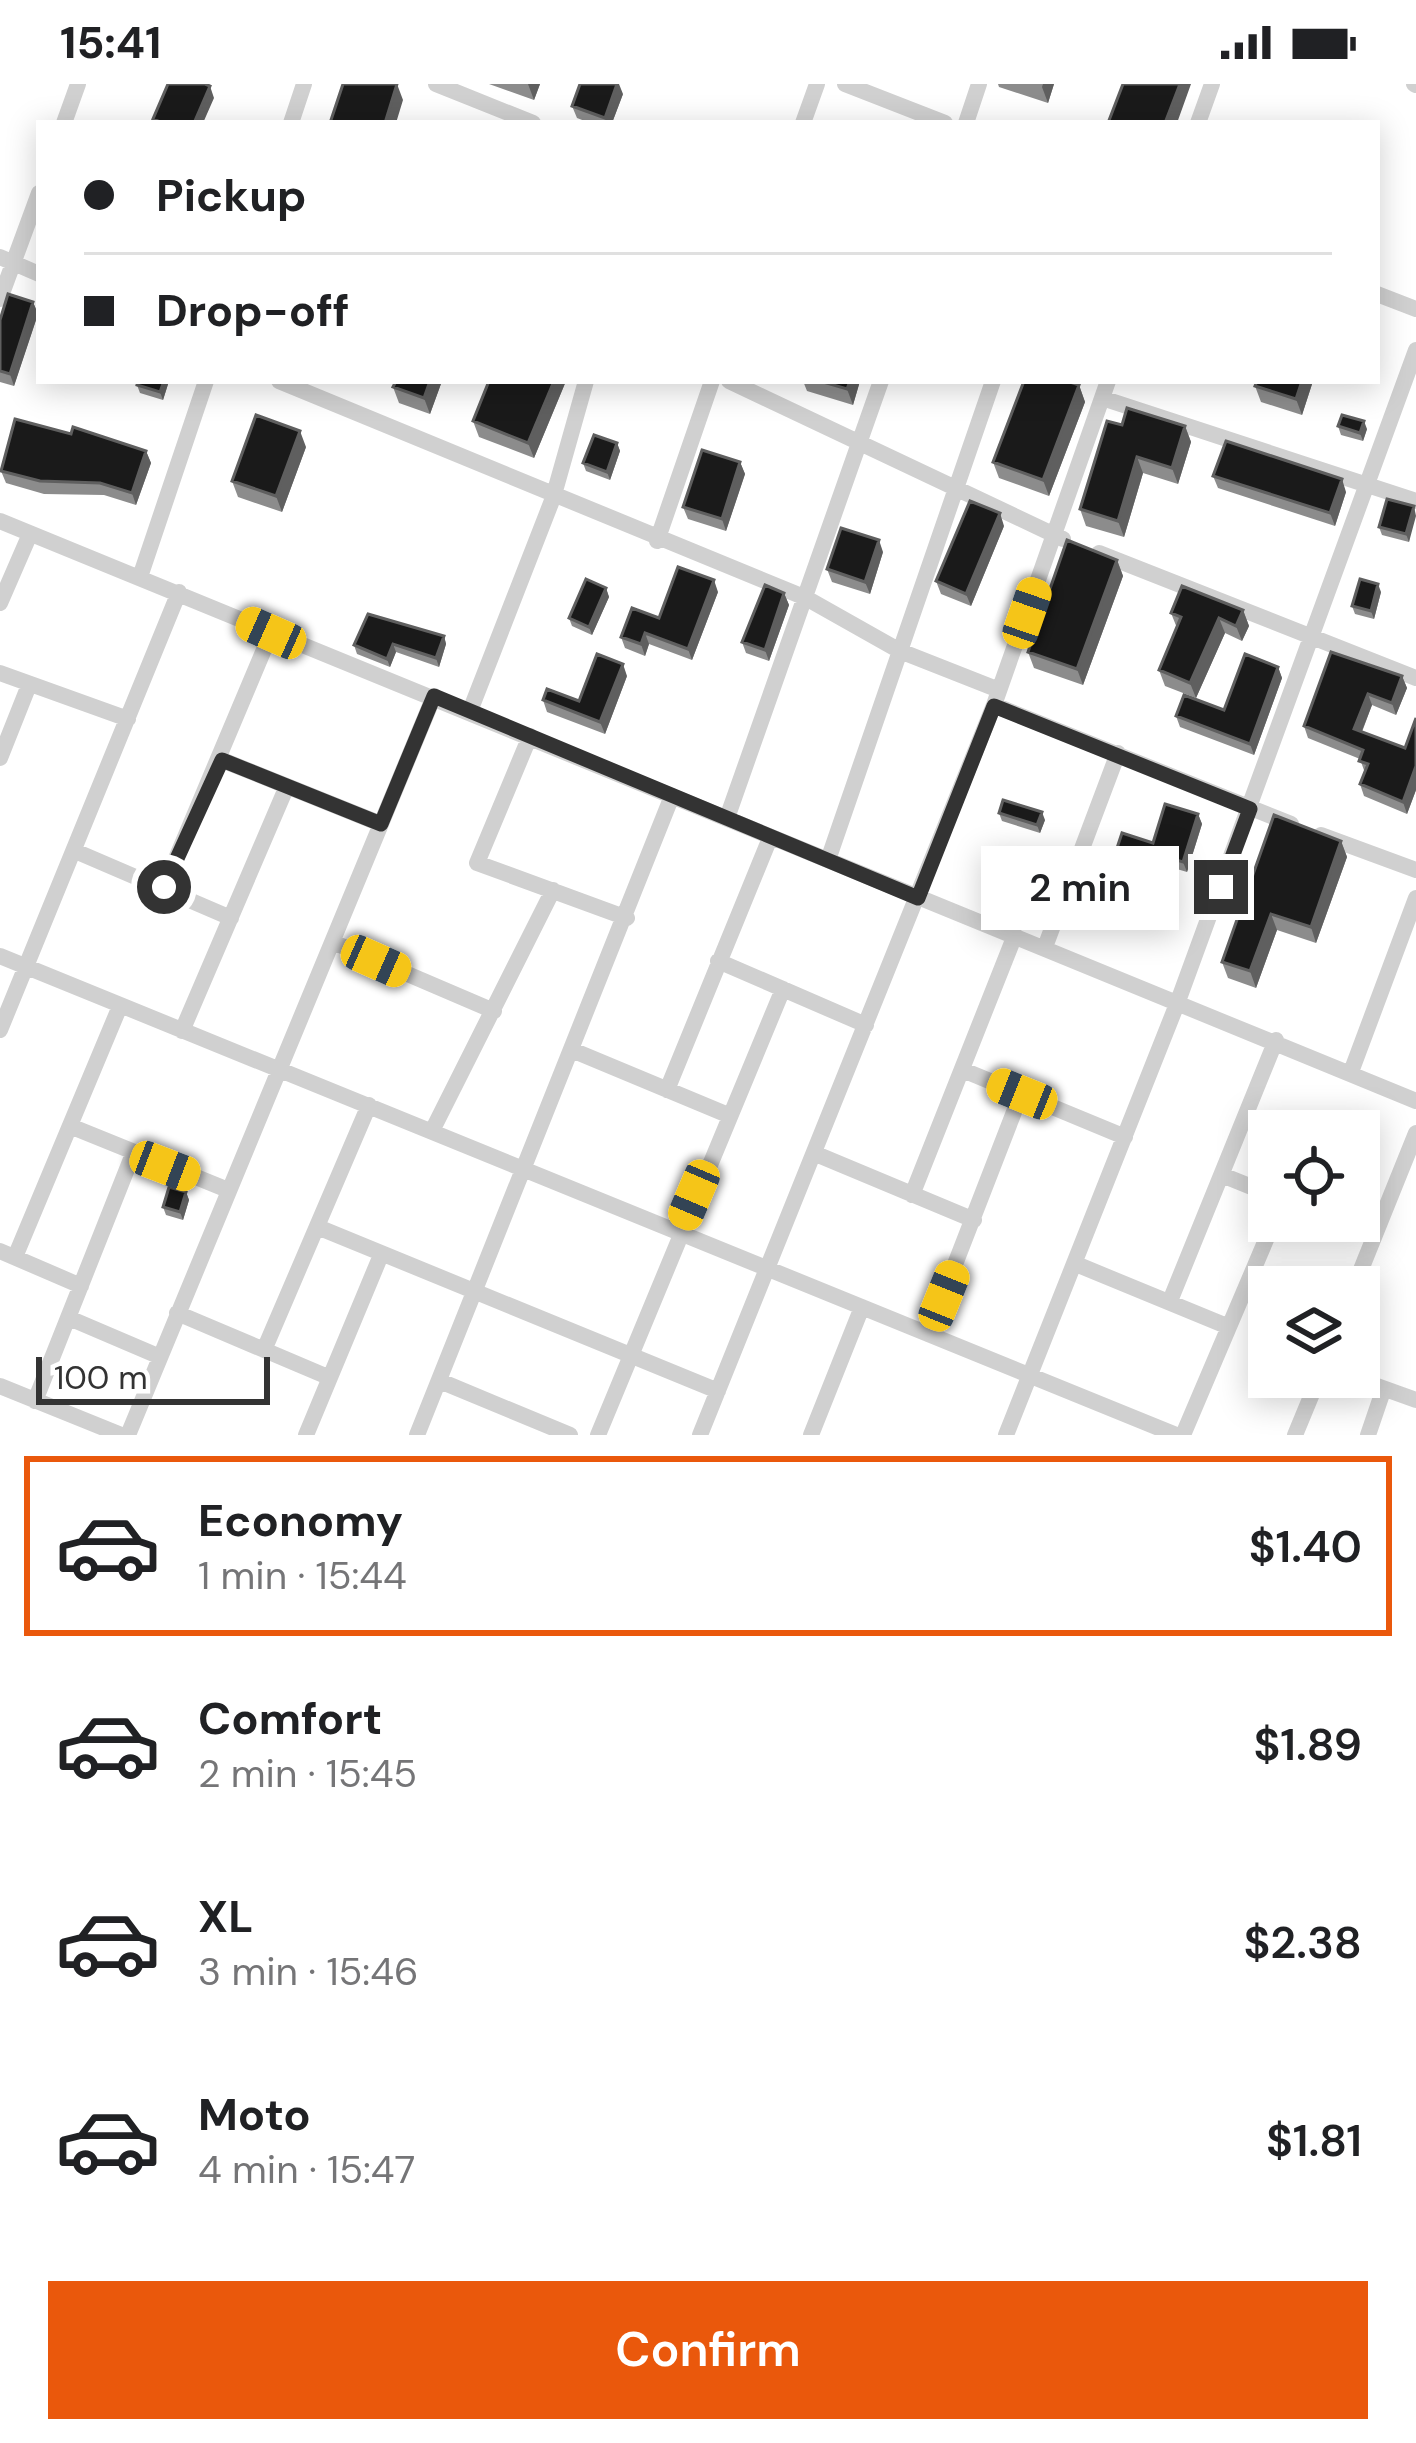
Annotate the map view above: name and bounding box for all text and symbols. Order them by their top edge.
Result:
text: 15:41 [60,13,161,72]
text: Pickup [156,166,306,225]
text: Drop-off [156,281,350,340]
car [998,573,1056,653]
car [231,602,311,664]
callout: 2 min [981,845,1179,929]
route start [137,860,191,914]
route end [1194,860,1248,914]
text: 2 min [1029,862,1131,913]
car [336,930,416,992]
car [982,1064,1062,1124]
map controls [1248,1110,1380,1398]
button: locate [1248,1110,1380,1242]
car [125,1136,205,1196]
car [663,1155,725,1235]
car [914,1256,974,1336]
button: layers [1248,1266,1380,1398]
scale bar [36,1351,270,1404]
text: 100 m [54,1356,148,1399]
text: Economy [198,1491,403,1550]
icon: car [54,1492,162,1600]
text: $1.40 [1249,1517,1362,1576]
text: 1 min · 15:44 [198,1550,407,1601]
text: Comfort [198,1689,382,1748]
icon: car [54,1690,162,1798]
text: $1.89 [1253,1715,1362,1774]
text: 2 min · 15:45 [198,1748,417,1799]
text: XL [198,1887,253,1946]
icon: car [54,1888,162,1996]
text: $2.38 [1243,1913,1362,1972]
text: 3 min · 15:46 [198,1946,418,1997]
text: Moto [198,2085,311,2144]
icon: car [54,2086,162,2194]
text: $1.81 [1266,2111,1362,2170]
text: 4 min · 15:47 [198,2144,415,2195]
button: Confirm [48,2281,1368,2419]

